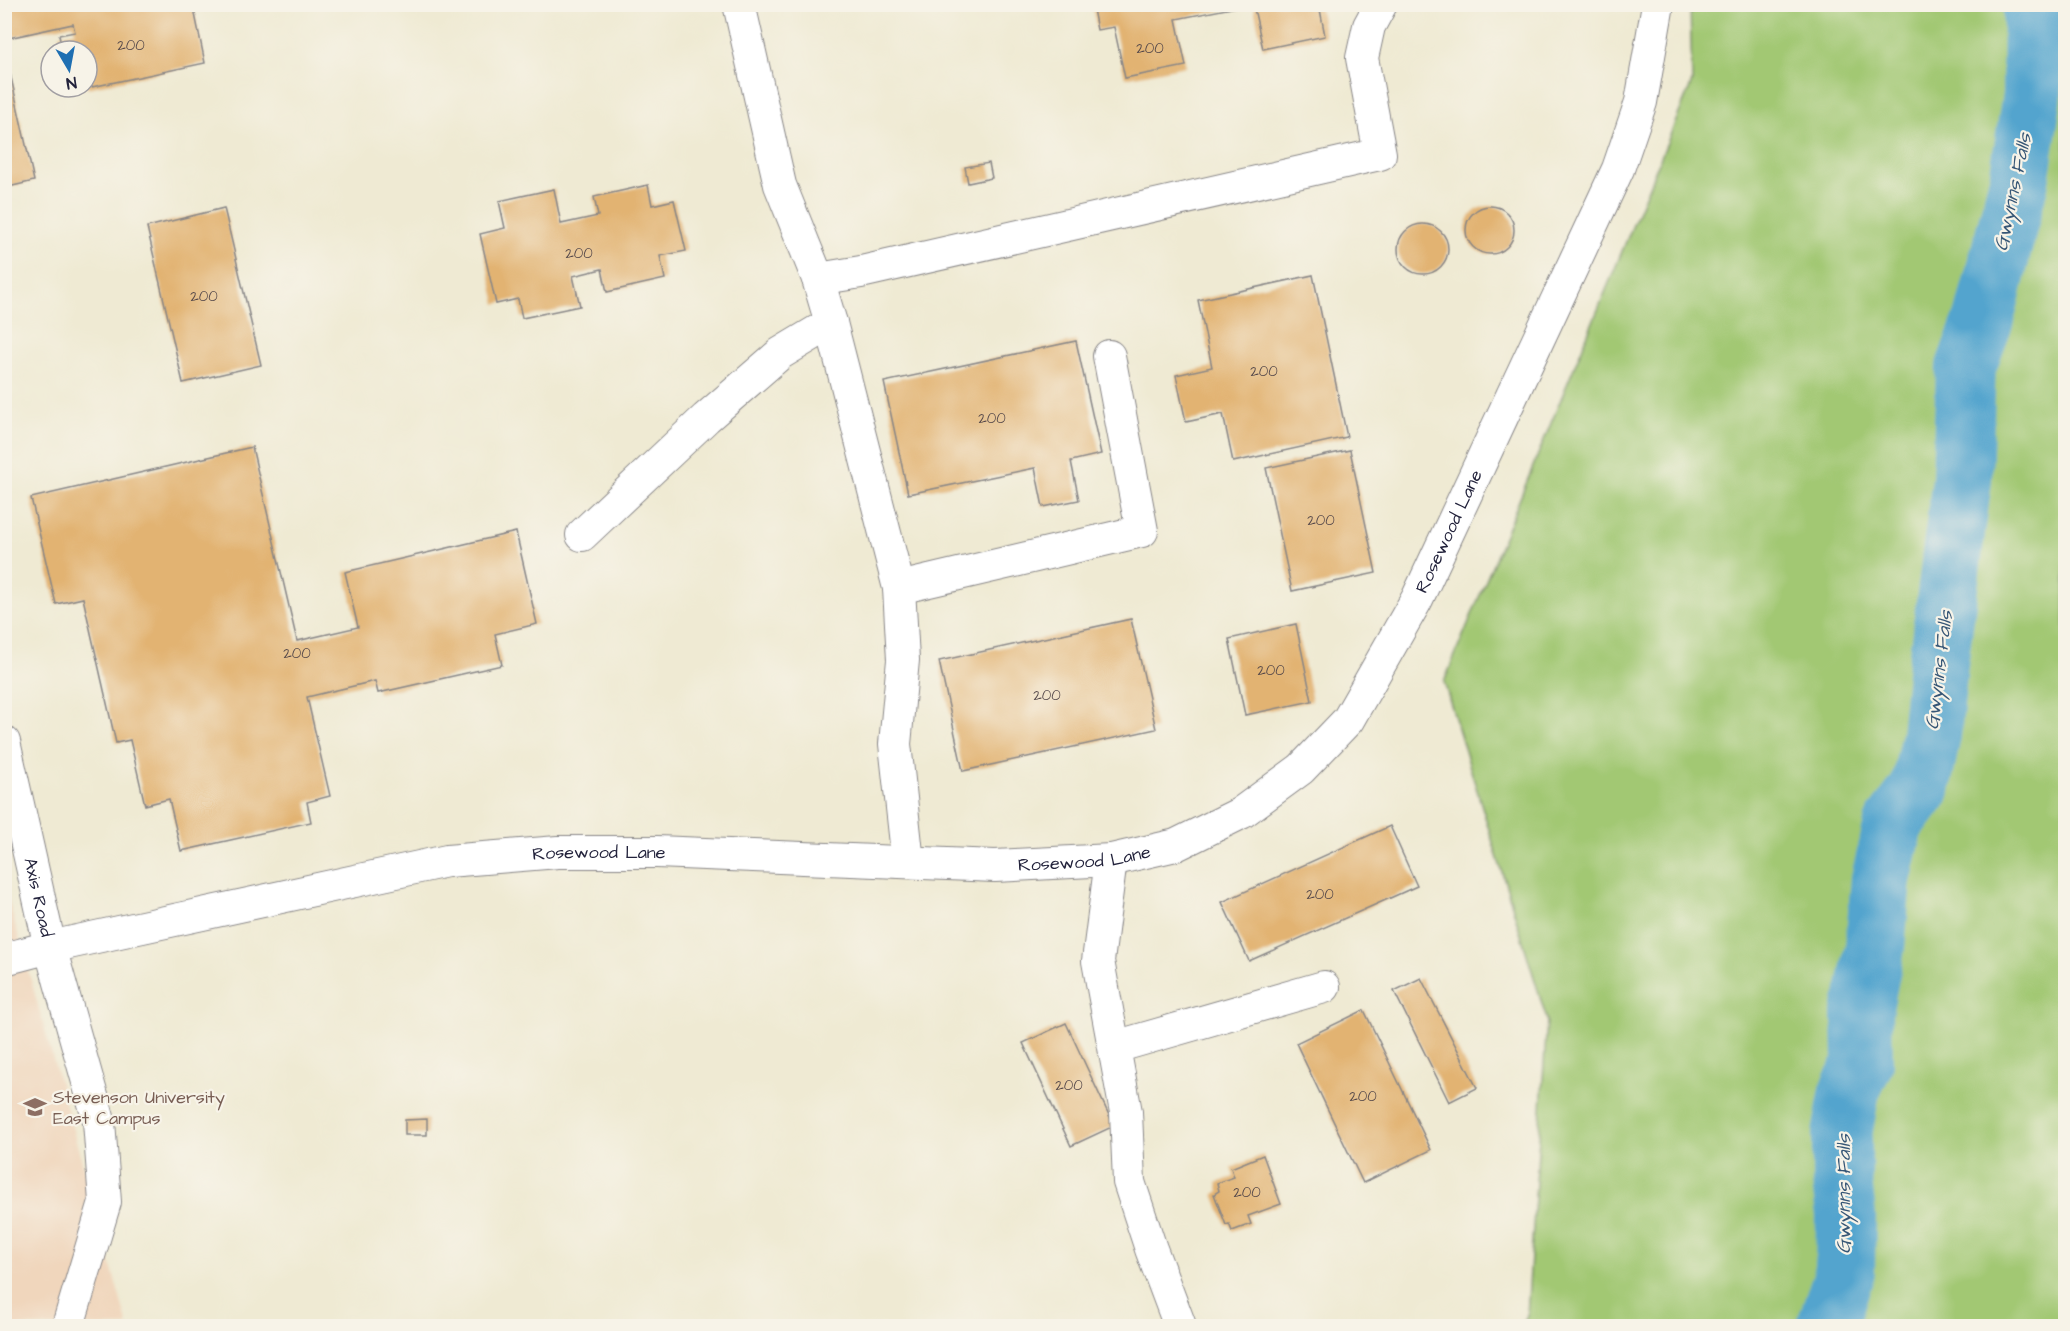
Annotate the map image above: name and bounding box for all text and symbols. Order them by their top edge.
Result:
house number: 200 [117,35,145,56]
house number: 200 [1136,38,1164,59]
north arrow [39,39,99,99]
text: N [65,71,78,94]
water label: Gwynns Falls [1987,130,2040,254]
house number: 200 [565,243,593,264]
house number: 200 [190,286,218,307]
house number: 200 [1250,361,1278,382]
house number: 200 [978,408,1006,429]
street label: Rosewood Lane [1409,465,1488,597]
house number: 200 [1307,510,1335,531]
water label: Gwynns Falls [1918,608,1961,731]
house number: 200 [283,643,311,664]
house number: 200 [1257,660,1285,681]
house number: 200 [1033,685,1061,706]
street label: Rosewood Lane [531,839,666,867]
street label: Rosewood Lane [1017,839,1153,877]
street label: Axis Road [18,855,60,939]
house number: 200 [1306,884,1334,905]
house number: 200 [1055,1075,1083,1096]
place label: Stevenson University East Campus [53,1085,225,1131]
house number: 200 [1349,1086,1377,1107]
school or university icon: Stevenson University East Campus [22,1094,48,1120]
water label: Gwynns Falls [1830,1133,1859,1254]
house number: 200 [1233,1182,1261,1203]

